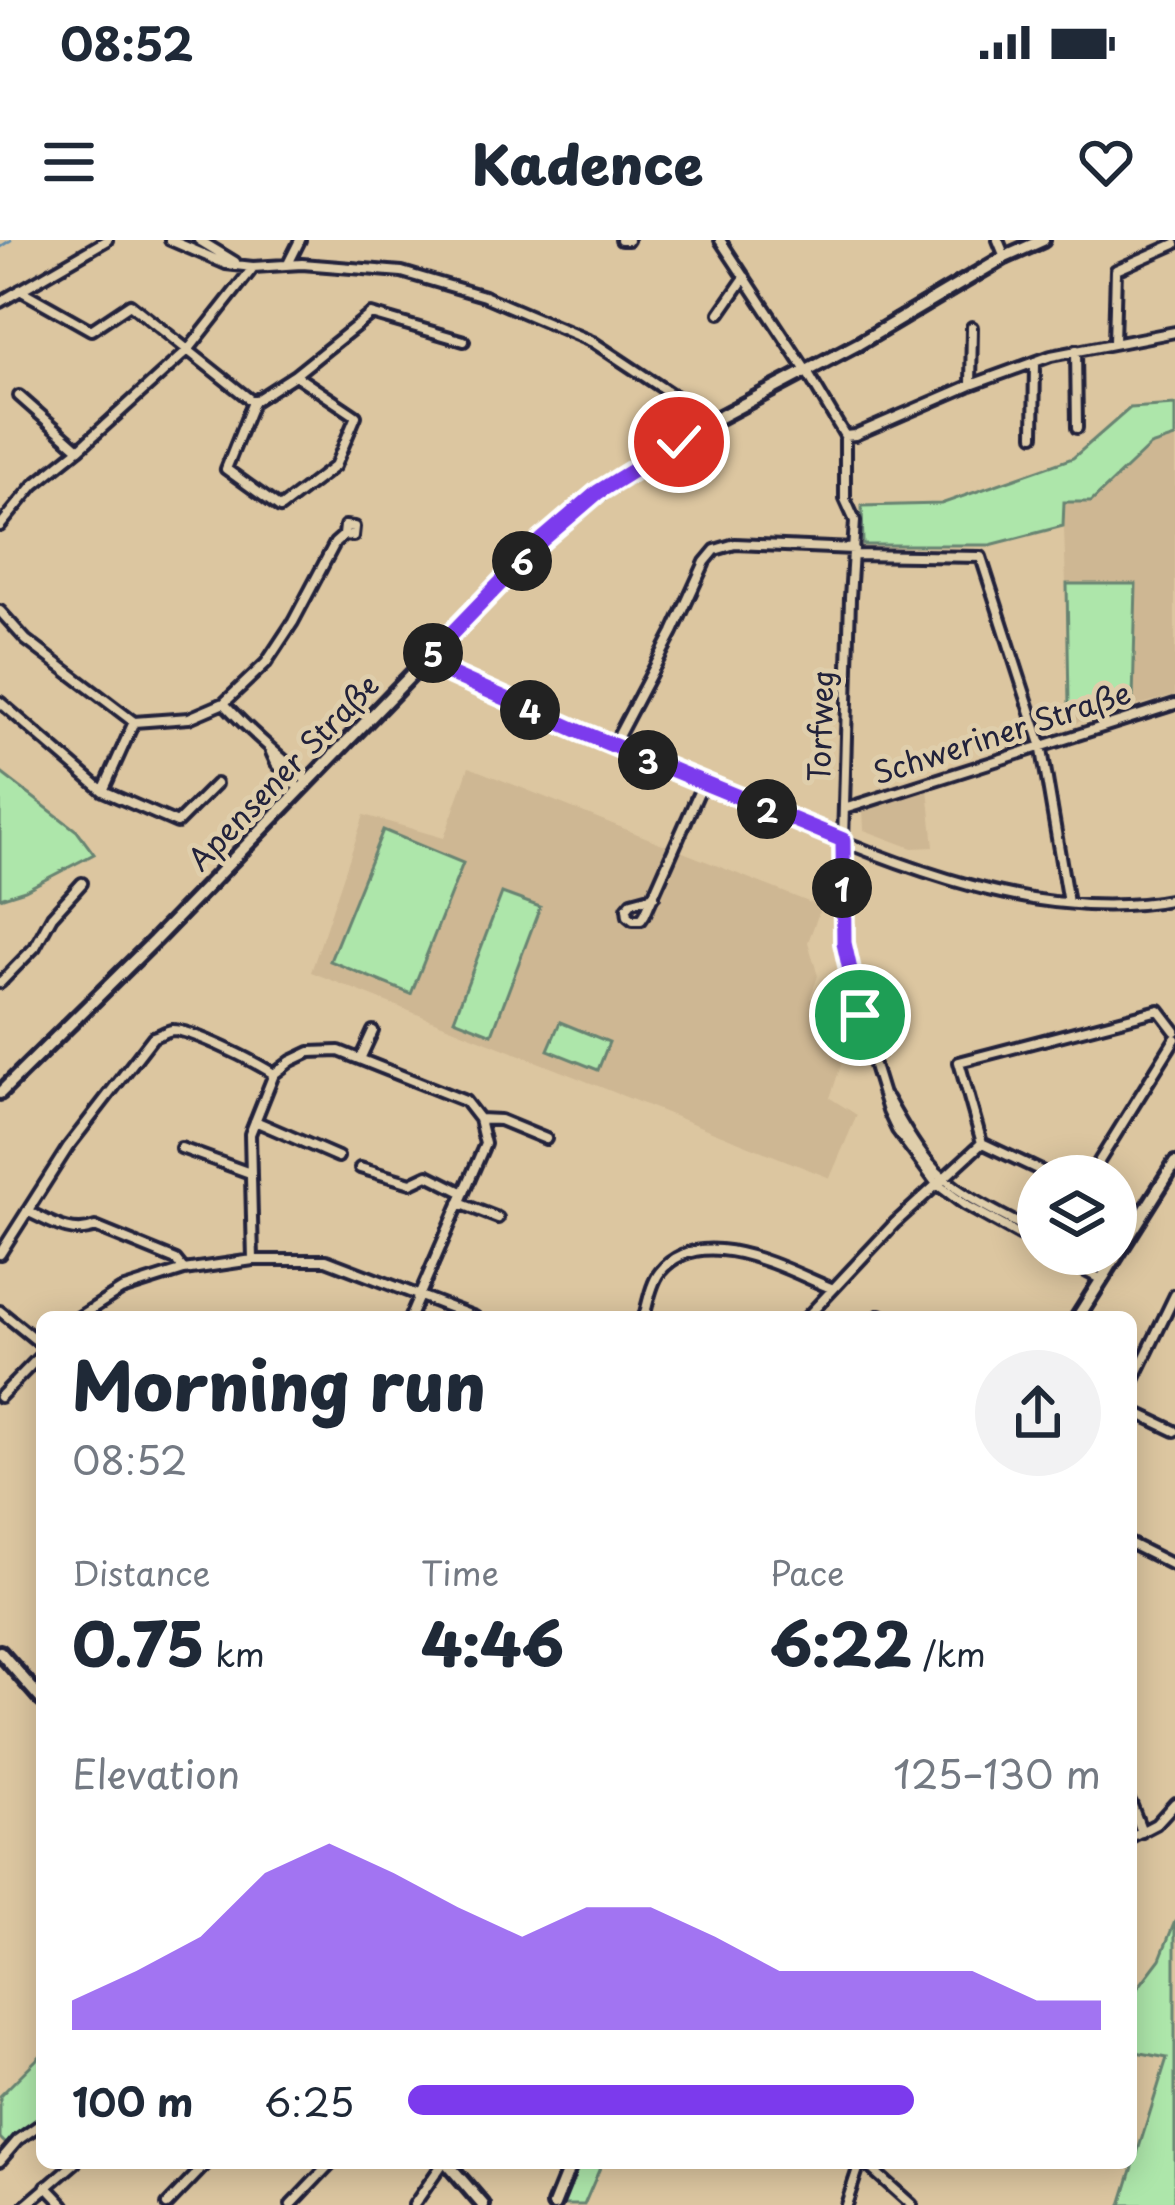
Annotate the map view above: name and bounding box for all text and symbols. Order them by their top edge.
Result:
text: 08:52 [60,8,194,76]
text: Kadence [472,122,703,203]
icon: menu [36,129,102,195]
icon: heart [1073,129,1139,195]
pin [628,391,730,493]
icon: check [646,409,712,475]
pin: 6 [492,531,552,591]
text: 6 [510,536,534,586]
pin: 5 [403,623,463,683]
text: 5 [422,628,444,678]
street label: Apensener Straße [176,663,388,880]
street label: Torfweg [795,669,844,783]
street label: Schweriner Straße [867,669,1136,795]
pin: 4 [500,680,560,740]
text: 4 [519,685,541,735]
pin: 3 [618,730,678,790]
text: 3 [637,735,659,785]
pin: 2 [737,779,797,839]
text: 2 [755,784,779,834]
pin: 1 [812,858,872,918]
text: 1 [834,863,850,913]
pin [809,964,911,1066]
icon: arrive [827,982,893,1048]
map controls [1017,1155,1137,1275]
button: layers [1017,1155,1137,1275]
text: Morning run [72,1334,486,1433]
button: share [975,1350,1101,1476]
text: 08:52 [72,1429,187,1488]
text: Distance [72,1547,210,1597]
text: Time [421,1547,499,1597]
text: Pace [770,1547,844,1597]
text: 0.75 [72,1597,205,1687]
text: 4:46 [421,1597,564,1687]
text: 6:22 [770,1597,912,1687]
text: km [205,1628,265,1678]
text: /km [912,1628,986,1678]
text: Elevation [72,1743,240,1802]
text: 125–130 m [893,1743,1101,1802]
text: 100 m [72,2071,194,2130]
text: 6:25 [264,2071,354,2130]

